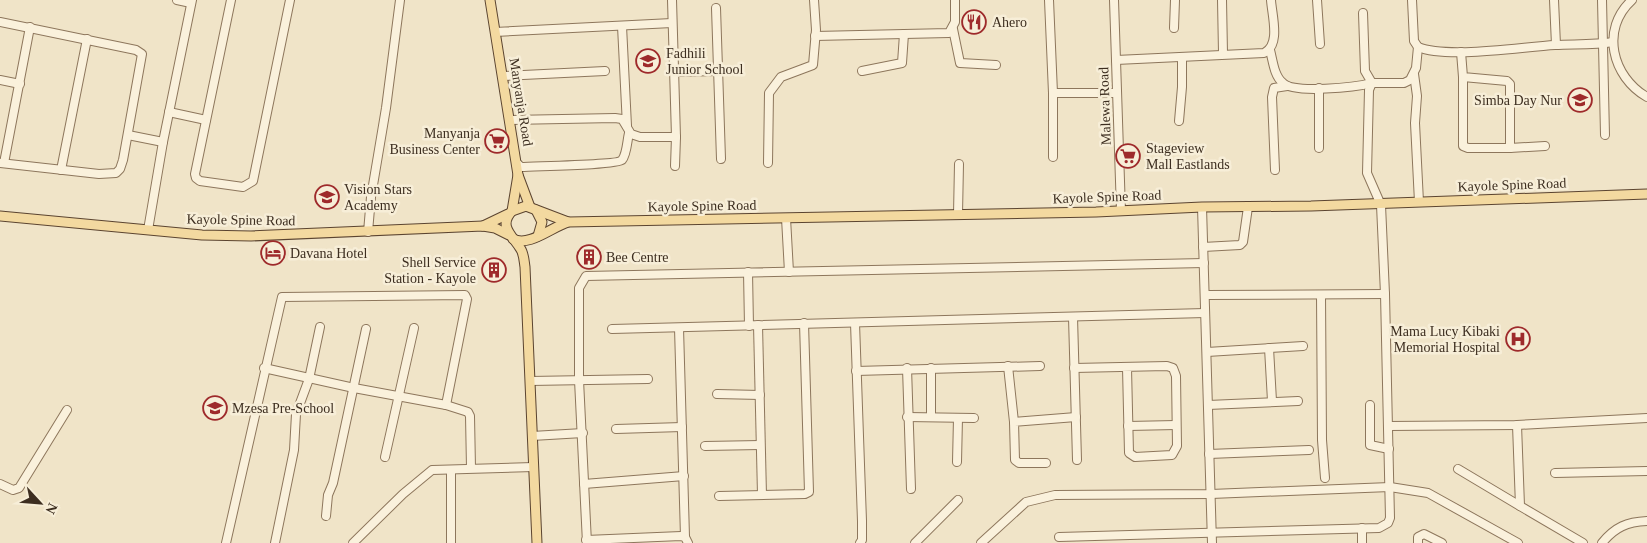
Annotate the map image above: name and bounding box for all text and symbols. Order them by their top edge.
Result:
restaurant icon: Ahero [961,9,987,35]
place label: Ahero [992,15,1027,30]
place label: Fadhili Junior School [666,46,744,77]
school or university icon: Fadhili Junior School [635,48,661,74]
street label: Manyanja Road [507,57,535,147]
street label: Malewa Road [1096,67,1114,145]
school or university icon: Simba Day Nur [1567,87,1593,113]
place label: Simba Day Nur [1474,93,1562,108]
place label: Manyanja Business Center [389,126,481,157]
supermarket icon: Manyanja Business Center [484,128,510,154]
place label: Stageview Mall Eastlands [1146,141,1230,172]
supermarket icon: Stageview Mall Eastlands [1115,143,1141,169]
street label: Kayole Spine Road [1457,176,1567,194]
place label: Vision Stars Academy [344,182,412,213]
school or university icon: Vision Stars Academy [314,184,340,210]
street label: Kayole Spine Road [1052,188,1162,206]
street label: Kayole Spine Road [647,198,757,214]
street label: Kayole Spine Road [186,212,296,228]
hotel icon: Davana Hotel [260,240,286,266]
building icon: Bee Centre [576,244,602,270]
place label: Davana Hotel [290,246,367,261]
place label: Bee Centre [606,250,669,265]
place label: Shell Service Station - Kayole [384,255,476,286]
building icon: Shell Service Station - Kayole [481,257,507,283]
place label: Mama Lucy Kibaki Memorial Hospital [1390,324,1500,355]
hospital icon: Mama Lucy Kibaki Memorial Hospital [1505,326,1531,352]
school or university icon: Mzesa Pre-School [202,395,228,421]
place label: Mzesa Pre-School [232,401,334,416]
north arrow [15,478,65,528]
text: N [42,501,60,516]

